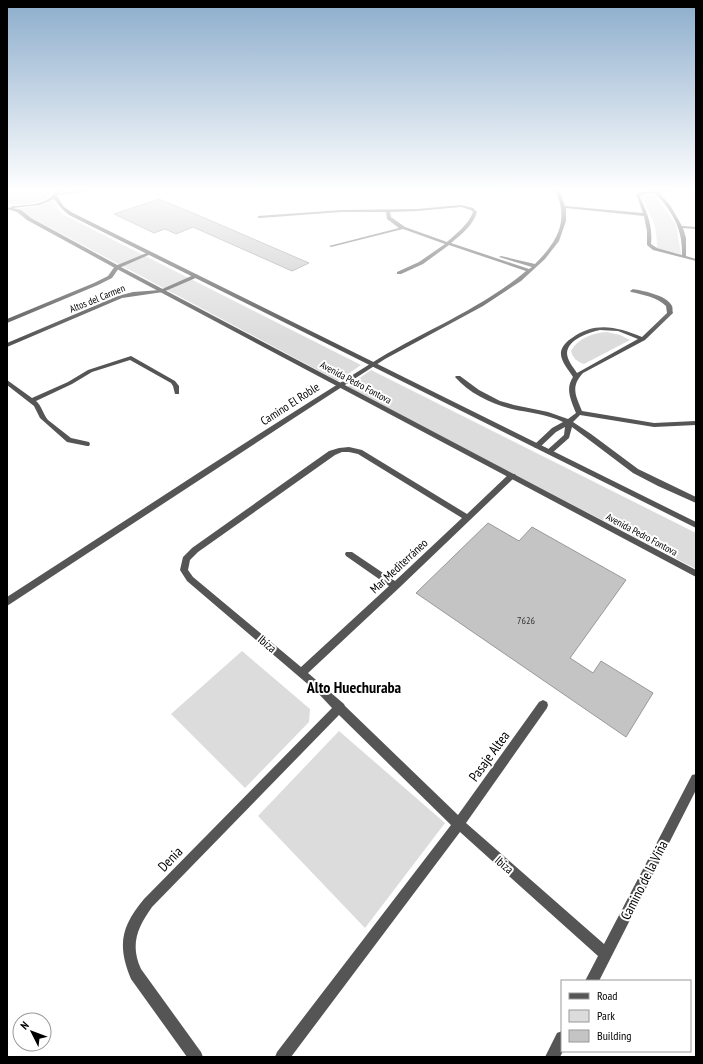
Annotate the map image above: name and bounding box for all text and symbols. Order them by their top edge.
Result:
street label: Altos del Carmen [68,281,127,315]
street label: Avenida Pedro Fontova [318,358,394,407]
street label: Camino El Roble [257,379,322,428]
street label: Avenida Pedro Fontova [604,510,680,559]
street label: Mar Mediterráneo [367,535,431,596]
house number: 7626 [517,614,536,627]
street label: Ibiza [255,632,280,656]
district label: Alto Huechuraba [306,677,402,697]
street label: Pasaje Altea [465,727,513,785]
street label: Camino de la Viña [616,837,672,923]
street label: Denia [154,843,186,875]
street label: Ibiza [492,852,517,877]
legend [561,980,691,1052]
text: Road [597,988,617,1003]
text: Park [597,1008,615,1023]
north arrow [12,1012,52,1052]
text: N [17,1018,32,1032]
text: Building [597,1028,632,1043]

